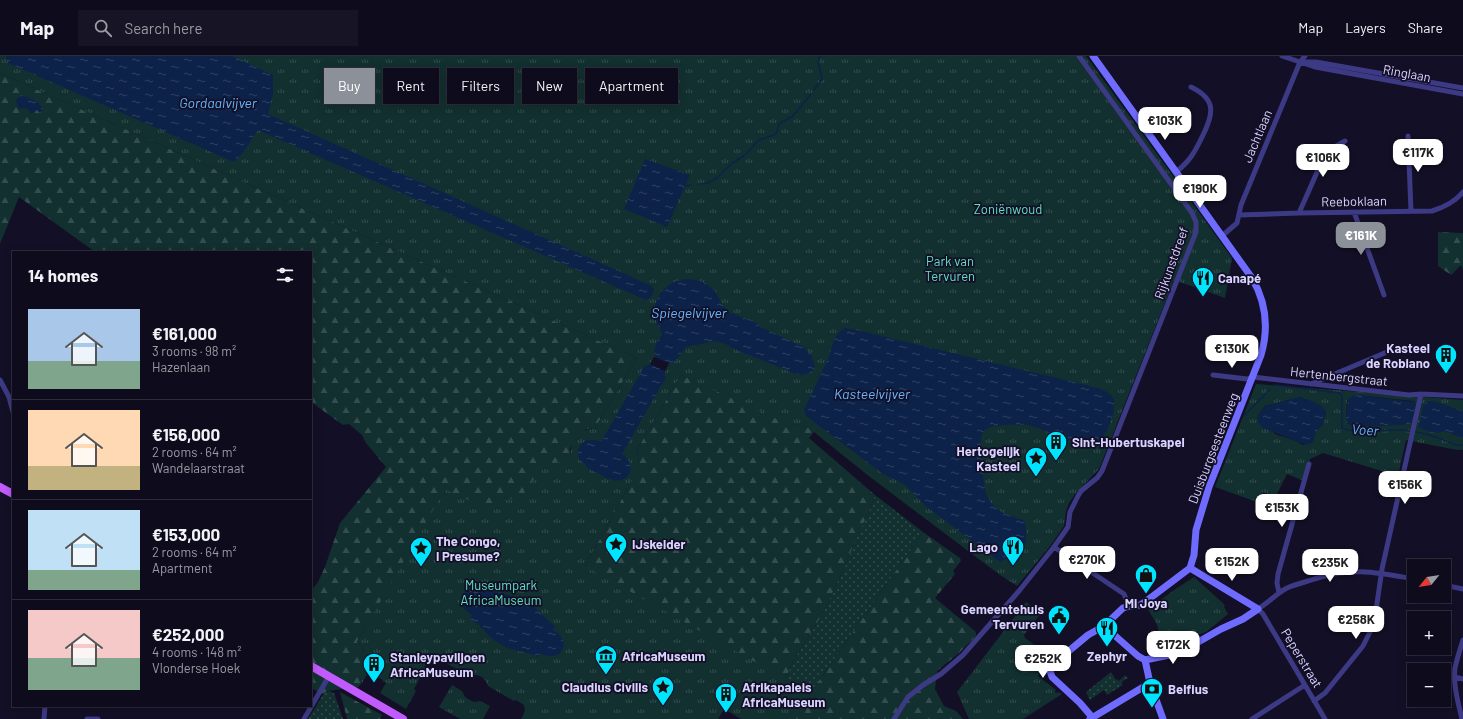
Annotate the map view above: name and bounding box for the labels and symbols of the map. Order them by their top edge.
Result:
street label: Ringlaan [1382,61,1432,85]
water label: Gordaalvijver [179,94,258,111]
pin: €103K [1137,107,1193,141]
street label: Jachtlaan [1239,107,1275,165]
pin: €117K [1390,139,1446,173]
pin: €106K [1295,144,1351,178]
pin: €190K [1172,175,1228,209]
street label: Reeboklaan [1321,192,1387,210]
park label: Zoniënwoud [974,201,1042,217]
pin: €161K [1333,222,1389,256]
street label: Rijkunstdreef [1151,224,1192,301]
park label: Park van Tervuren [925,253,975,284]
restaurant icon: Canapé [1190,265,1216,298]
place label: Canapé [1218,270,1261,286]
water label: Spiegelvijver [651,304,728,321]
pin: €130K [1204,335,1260,369]
place label: Kasteel de Robiano [1366,340,1430,371]
building icon: Kasteel de Robiano [1433,342,1459,375]
street label: Hertenbergstraat [1290,363,1388,389]
water label: Kasteelvijver [834,385,911,402]
street label: Duisburgsesteenweg [1184,390,1242,506]
water label: Voer [1351,420,1380,439]
building icon: Sint-Hubertuskapel [1043,429,1069,462]
place label: Sint-Hubertuskapel [1072,434,1185,450]
place label: Hertogelijk Kasteel [957,443,1020,474]
place icon: Hertogelijk Kasteel [1023,445,1049,478]
pin: €156K [1377,471,1433,505]
pin: €153K [1254,494,1310,528]
place icon: IJskelder [603,531,629,564]
place label: The Congo, I Presume? [436,533,500,564]
restaurant icon: Lago [1000,534,1026,567]
place icon: The Congo, I Presume? [408,535,434,568]
place label: IJskelder [632,536,686,552]
place label: Lago [969,539,998,555]
pin: €270K [1059,546,1115,580]
pin: €152K [1204,548,1260,582]
pin: €235K [1302,549,1358,583]
north arrow [1407,559,1451,603]
shop icon: Mi Joya [1133,562,1159,595]
park label: Museumpark AfricaMuseum [461,577,541,608]
place label: Mi Joya [1125,595,1167,611]
place label: Gemeentehuis Tervuren [961,601,1044,632]
public building icon: Gemeentehuis Tervuren [1046,603,1072,636]
pin: €258K [1328,606,1384,640]
restaurant icon: Zephyr [1094,615,1120,648]
street label: Peperstraat [1278,625,1326,691]
pin: €172K [1145,631,1201,665]
museum icon: AfricaMuseum [593,643,619,676]
pin: €252K [1015,645,1071,679]
place label: AfricaMuseum [622,648,706,664]
place label: Zephyr [1087,648,1127,664]
place label: Stanleypaviljoen AfricaMuseum [390,649,485,680]
building icon: Stanleypaviljoen AfricaMuseum [361,651,387,684]
place icon: Claudius Civilis [650,674,676,707]
bank icon: Belfius [1139,676,1165,709]
place label: Claudius Civilis [562,679,648,695]
place label: Afrikapaleis AfricaMuseum [742,679,826,710]
building icon: Afrikapaleis AfricaMuseum [713,681,739,714]
place label: Belfius [1168,681,1209,697]

